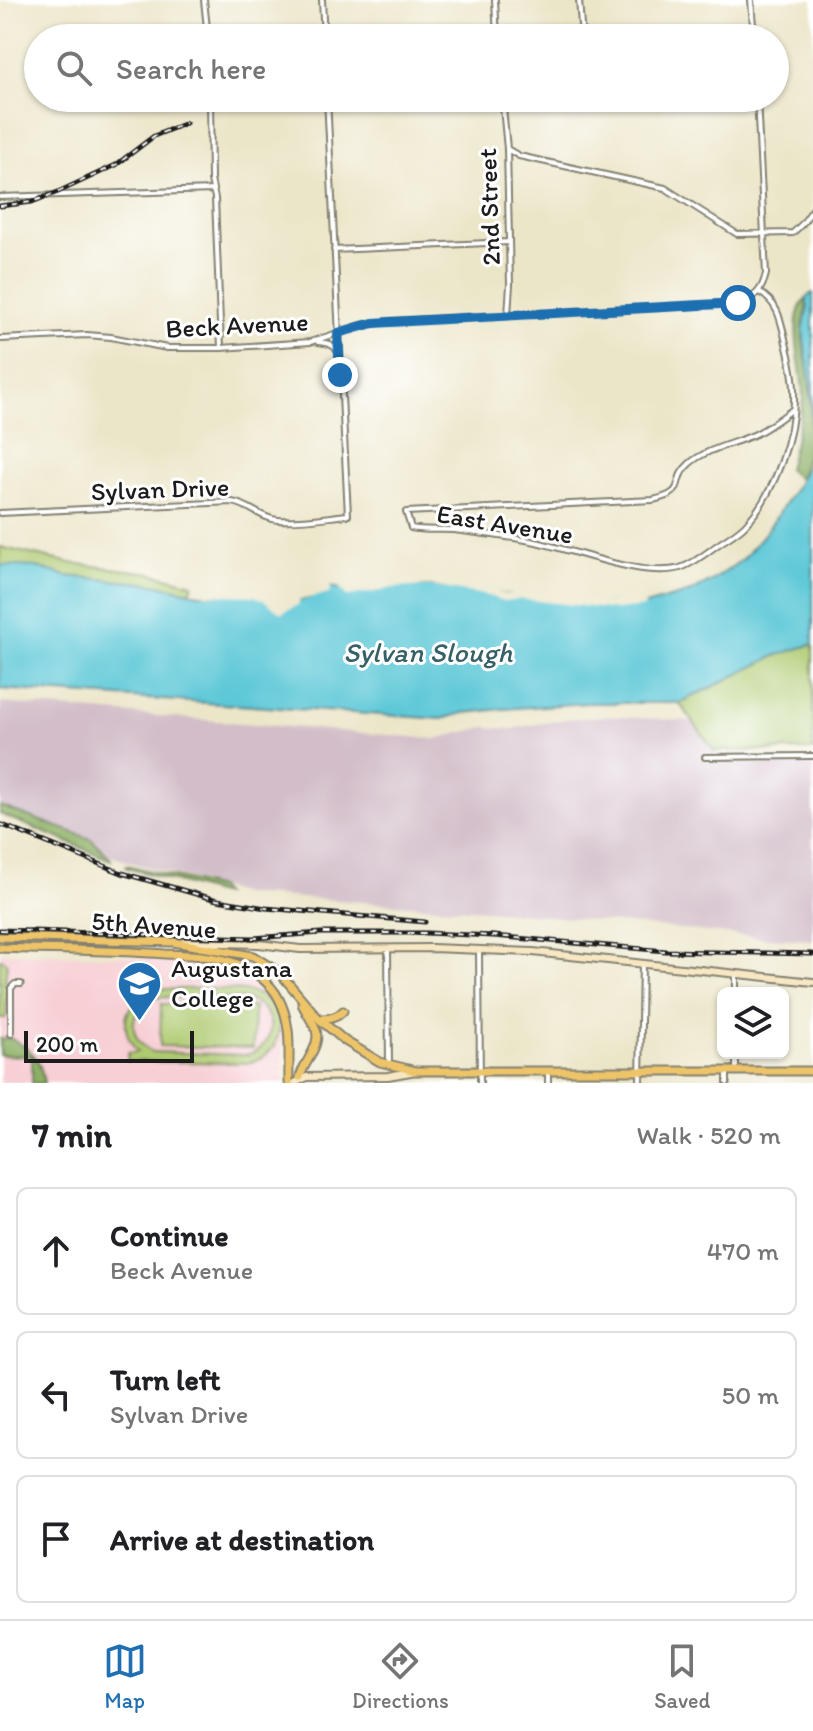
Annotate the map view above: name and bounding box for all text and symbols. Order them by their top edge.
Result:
search box [24,24,789,112]
icon: search [52,46,96,90]
text: Search here [116,50,266,87]
street label: 2nd Street [471,148,507,266]
route start [720,285,756,321]
street label: Beck Avenue [165,305,309,345]
route end [322,357,358,393]
street label: Sylvan Drive [90,471,230,507]
street label: East Avenue [435,497,575,551]
water label: Sylvan Slough [343,635,514,669]
street label: 5th Avenue [91,905,217,945]
place label: Augustana College [171,952,293,1014]
school or university icon: Augustana College [116,959,164,1022]
map controls [717,987,789,1059]
button: layers [717,987,789,1059]
scale bar [24,1027,194,1063]
text: 200 m [36,1031,98,1058]
text: 7 min [32,1115,112,1156]
text: Walk · 520 m [637,1119,781,1151]
text: Continue [110,1217,229,1254]
icon: ahead [34,1229,78,1273]
text: 470 m [707,1235,779,1267]
text: Beck Avenue [110,1254,253,1286]
text: Turn left [110,1361,221,1398]
icon: left [34,1373,78,1417]
text: 50 m [722,1379,779,1411]
text: Sylvan Drive [110,1398,248,1430]
icon: arrive [34,1517,78,1561]
text: Arrive at destination [110,1521,374,1558]
tab: Map [103,1639,147,1714]
tab: Directions [352,1639,449,1714]
tab: Saved [654,1639,710,1714]

